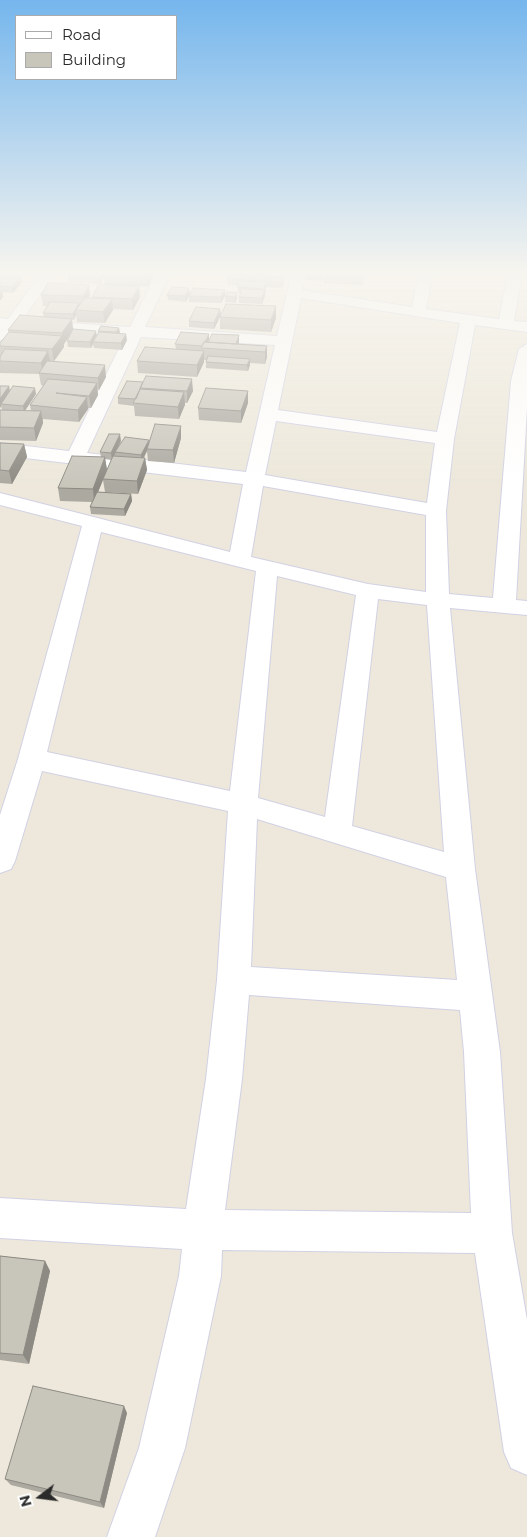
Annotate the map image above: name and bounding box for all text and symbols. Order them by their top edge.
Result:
legend [15,15,178,80]
text: Road [62,25,101,44]
text: Building [62,50,126,69]
north arrow [15,1472,65,1522]
text: N [15,1493,36,1509]

